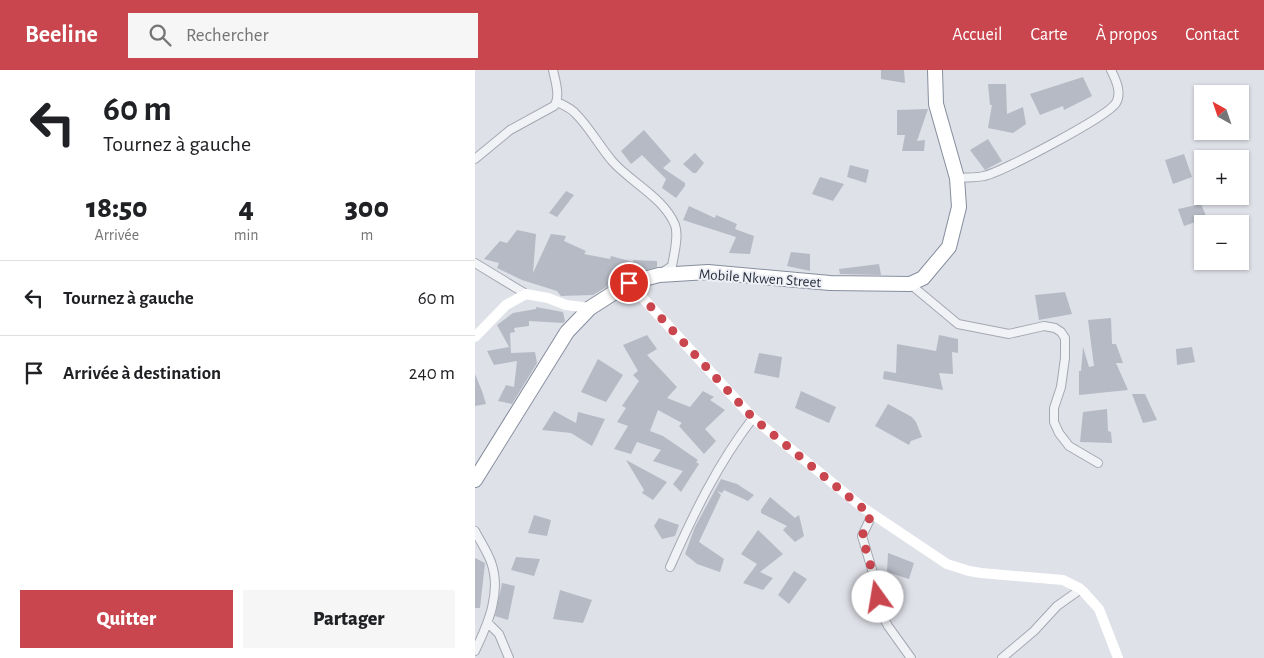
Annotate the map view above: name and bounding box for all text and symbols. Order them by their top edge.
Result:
search box [128,13,478,58]
icon: search [146,21,174,49]
text: Beeline [25,23,98,47]
text: Rechercher [186,26,269,45]
text: Accueil [952,26,1003,44]
text: Carte [1031,26,1068,44]
text: À propos [1096,26,1157,44]
text: Contact [1185,26,1239,44]
north arrow [1194,85,1249,140]
map controls [1194,85,1249,270]
icon: left [20,90,85,155]
text: 60 m [103,92,172,127]
text: Tournez à gauche [103,133,251,155]
button: + [1194,150,1249,205]
text: 18:50 [86,193,148,223]
text: 4 [238,193,254,223]
text: 300 [345,193,389,223]
button: − [1194,215,1249,270]
text: Arrivée [95,227,139,243]
text: min [234,227,259,243]
text: m [360,227,373,243]
pin [608,262,650,304]
street label: Mobile Nkwen Street [698,267,822,290]
icon: arrive [615,269,643,297]
icon: left [20,284,48,312]
text: Tournez à gauche [63,289,194,308]
text: 60 m [418,289,455,308]
icon: arrive [20,359,48,387]
text: Arrivée à destination [63,364,221,383]
text: 240 m [409,364,455,383]
position arrow [851,570,903,622]
button: Quitter [20,590,233,648]
button: Partager [243,590,455,648]

